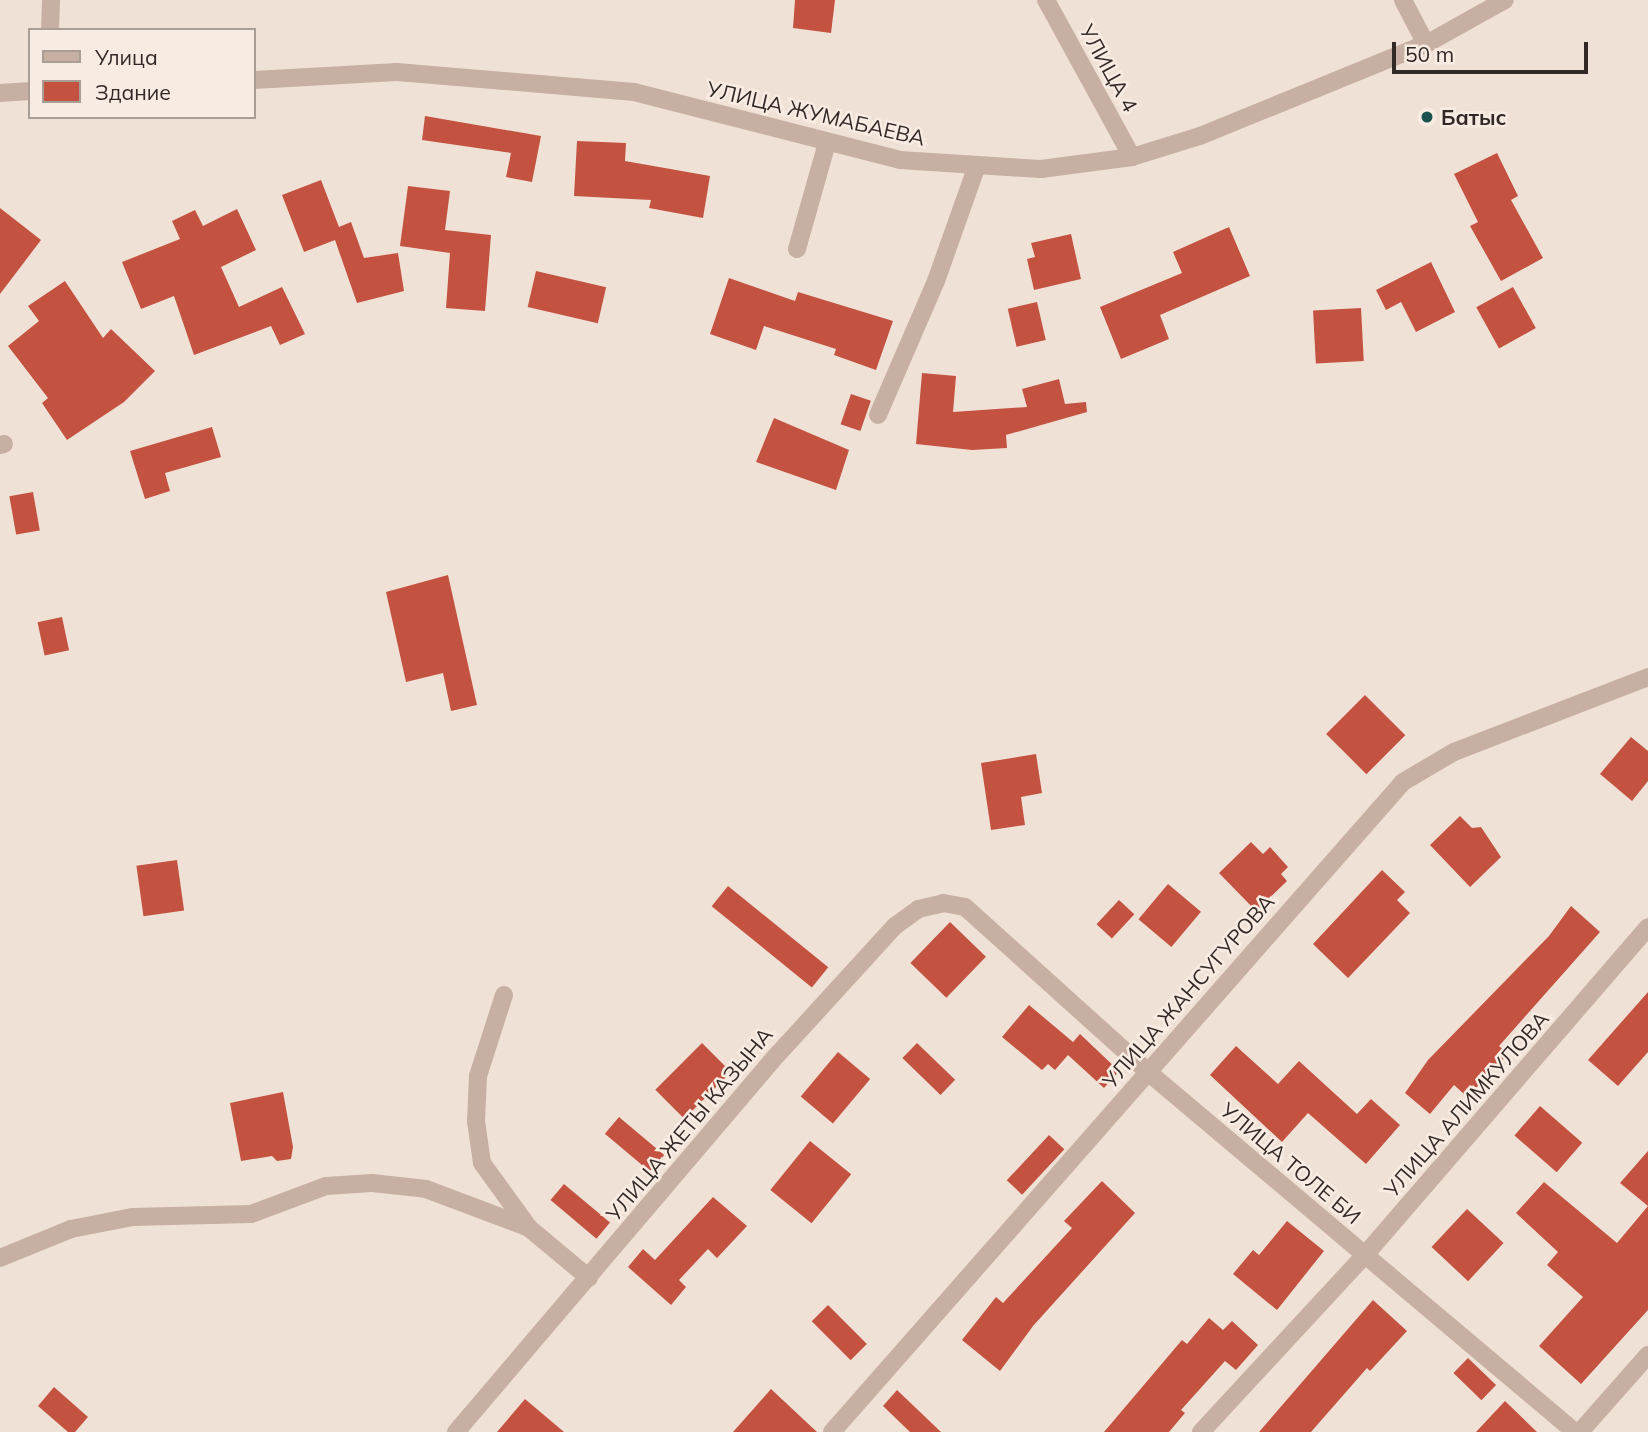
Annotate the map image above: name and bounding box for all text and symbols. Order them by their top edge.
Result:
street label: УЛИЦА 4 [1075,20,1143,116]
legend [28,28,256,119]
scale bar [1396,28,1592,72]
text: 50 m [1405,41,1454,67]
text: Улица [95,44,158,70]
street label: УЛИЦА ЖУМАБАЕВА [704,76,928,150]
text: Здание [95,79,171,105]
place label: Батыс [1441,104,1506,130]
marker: Батыс [1419,109,1435,125]
street label: УЛИЦА ЖАНСУГУРОВА [1097,889,1279,1093]
street label: УЛИЦА АЛИМКУЛОВА [1378,1006,1554,1202]
street label: УЛИЦА ЖЕТЫ КАЗЫНА [601,1022,777,1226]
street label: УЛИЦА ТОЛЕ БИ [1216,1097,1366,1229]

